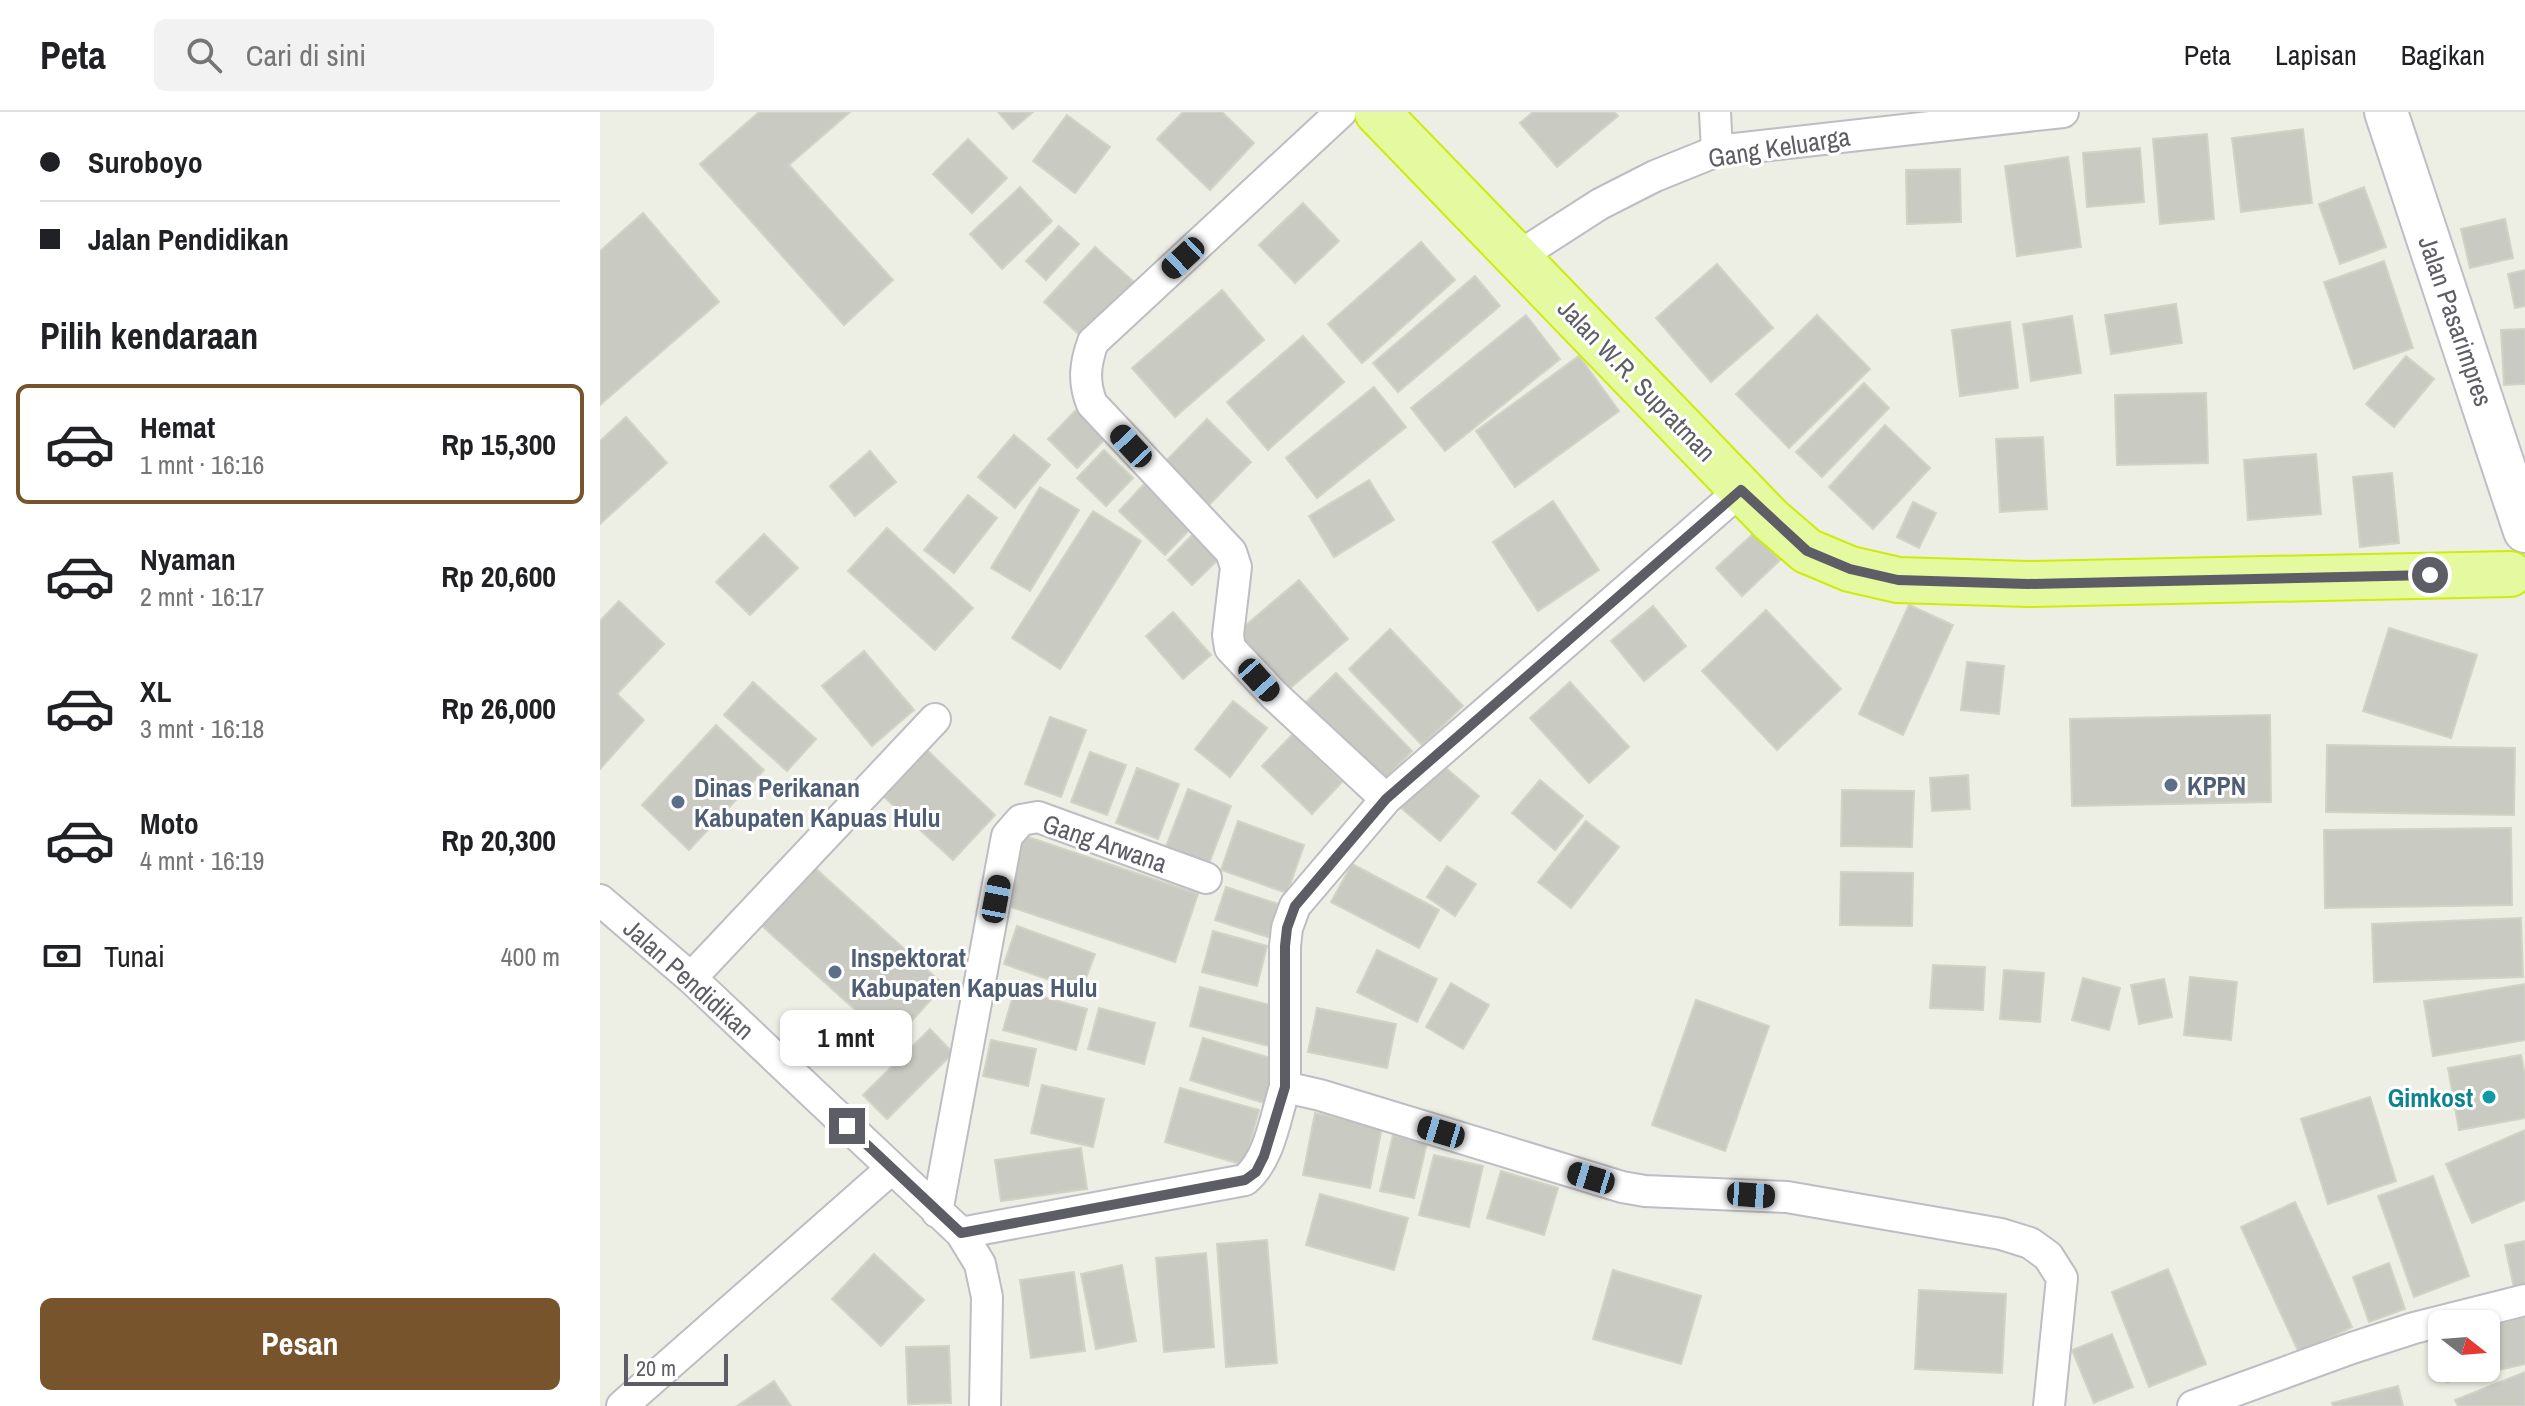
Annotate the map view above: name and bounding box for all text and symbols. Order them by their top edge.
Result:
search box [154,19,714,91]
text: Peta [40,30,106,81]
icon: search [182,33,226,77]
text: Cari di sini [246,35,366,75]
text: Peta [2184,36,2231,74]
text: Lapisan [2275,36,2357,74]
text: Bagikan [2401,36,2485,74]
street label: Gang Keluarga [1705,118,1853,176]
text: Suroboyo [88,142,203,182]
text: Jalan Pendidikan [88,219,289,259]
street label: Jalan Pasarimpres [2411,231,2501,411]
car [1157,233,1209,283]
street label: Jalan W.R. Supratman [1550,291,1724,469]
text: Pilih kendaraan [40,312,258,360]
text: Hemat [140,407,215,447]
icon: car [44,408,116,480]
car [1106,420,1156,472]
text: Rp 15,300 [441,424,556,464]
text: 1 mnt · 16:16 [140,447,264,482]
text: Nyaman [140,539,236,579]
icon: car [44,540,116,612]
text: Rp 20,600 [441,556,556,596]
route start [2412,557,2448,593]
text: 2 mnt · 16:17 [140,579,264,614]
car [1234,654,1284,706]
text: XL [140,671,171,711]
icon: car [44,672,116,744]
text: Rp 26,000 [441,688,556,728]
text: 3 mnt · 16:18 [140,711,264,746]
place label: KPPN [2187,768,2246,803]
place label: Dinas Perikanan Kabupaten Kapuas Hulu [694,770,940,835]
marker: KPPN [2162,776,2180,794]
marker: Dinas Perikanan Kabupaten Kapuas Hulu [669,793,687,811]
text: Moto [140,803,199,843]
icon: car [44,804,116,876]
street label: Gang Arwana [1038,805,1172,881]
text: Rp 20,300 [441,820,556,860]
text: 4 mnt · 16:19 [140,843,264,878]
car [980,873,1012,925]
street label: Jalan Pendidikan [616,911,762,1047]
icon: cash [40,934,84,978]
text: Tunai [104,936,165,976]
text: 400 m [501,939,560,974]
place label: Inspektorat Kabupaten Kapuas Hulu [851,940,1097,1005]
marker: Inspektorat Kabupaten Kapuas Hulu [826,963,844,981]
callout: 1 mnt [781,1010,913,1066]
text: 1 mnt [818,1020,874,1055]
place label: Gimkost [2388,1080,2473,1115]
marker: Gimkost [2480,1088,2498,1106]
route end [829,1108,865,1144]
car [1415,1114,1467,1150]
car [1565,1160,1617,1196]
car [1726,1181,1776,1209]
button: Pesan [40,1298,560,1390]
north arrow [2428,1310,2500,1382]
map controls [2428,1310,2500,1382]
scale bar [624,1350,728,1386]
text: 20 m [636,1353,676,1383]

